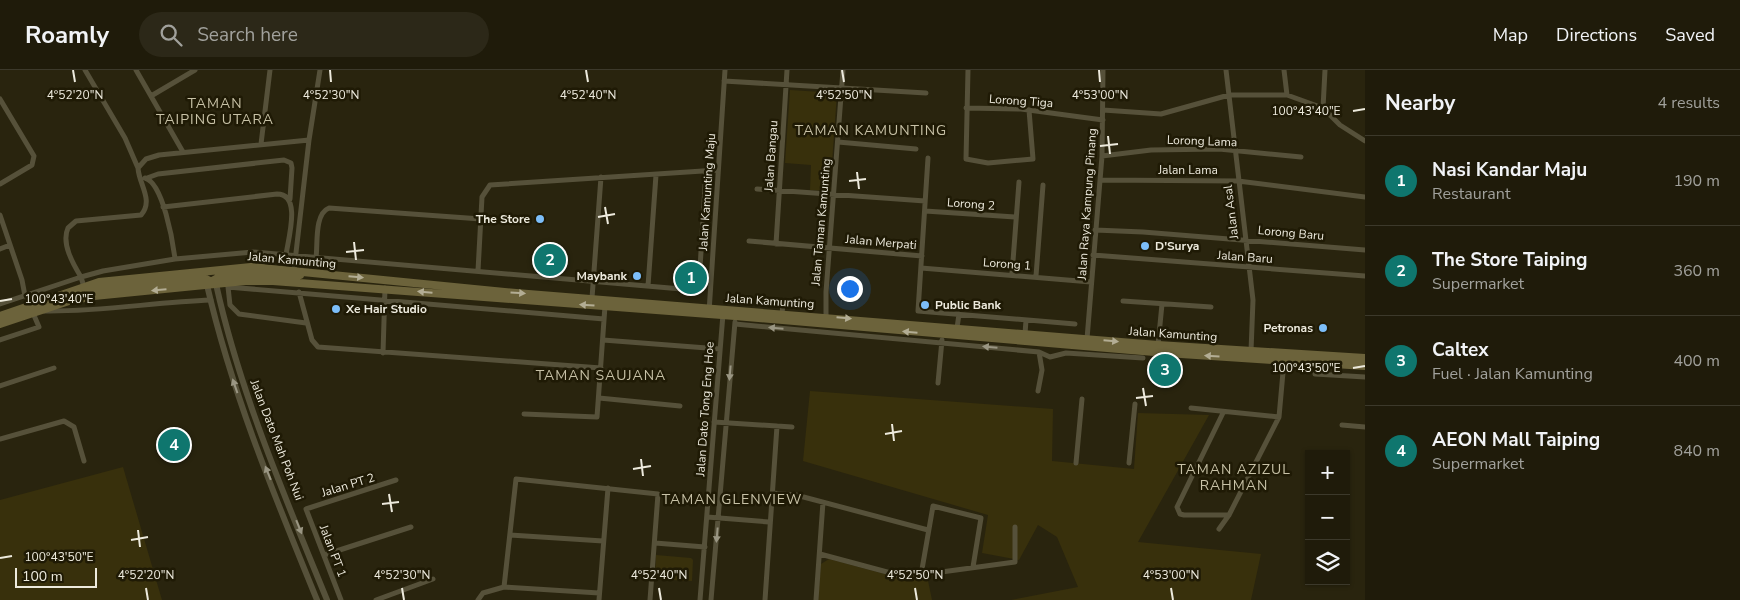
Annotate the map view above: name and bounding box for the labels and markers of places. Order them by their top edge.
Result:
place label: The Store [476,211,530,227]
marker: The Store [534,213,546,225]
place label: D'Surya [1155,238,1199,254]
marker: D'Surya [1139,240,1151,252]
pin: 2 [534,241,566,279]
pin: 1 [675,259,707,297]
place label: Maybank [577,268,628,284]
marker: Maybank [631,270,643,282]
place label: Public Bank [935,297,1002,313]
marker: Public Bank [919,299,931,311]
place label: Xe Hair Studio [345,301,427,317]
marker: Xe Hair Studio [330,303,342,315]
place label: Petronas [1263,320,1313,336]
marker: Petronas [1317,322,1329,334]
pin: 3 [1149,351,1181,389]
pin: 4 [158,426,190,464]

